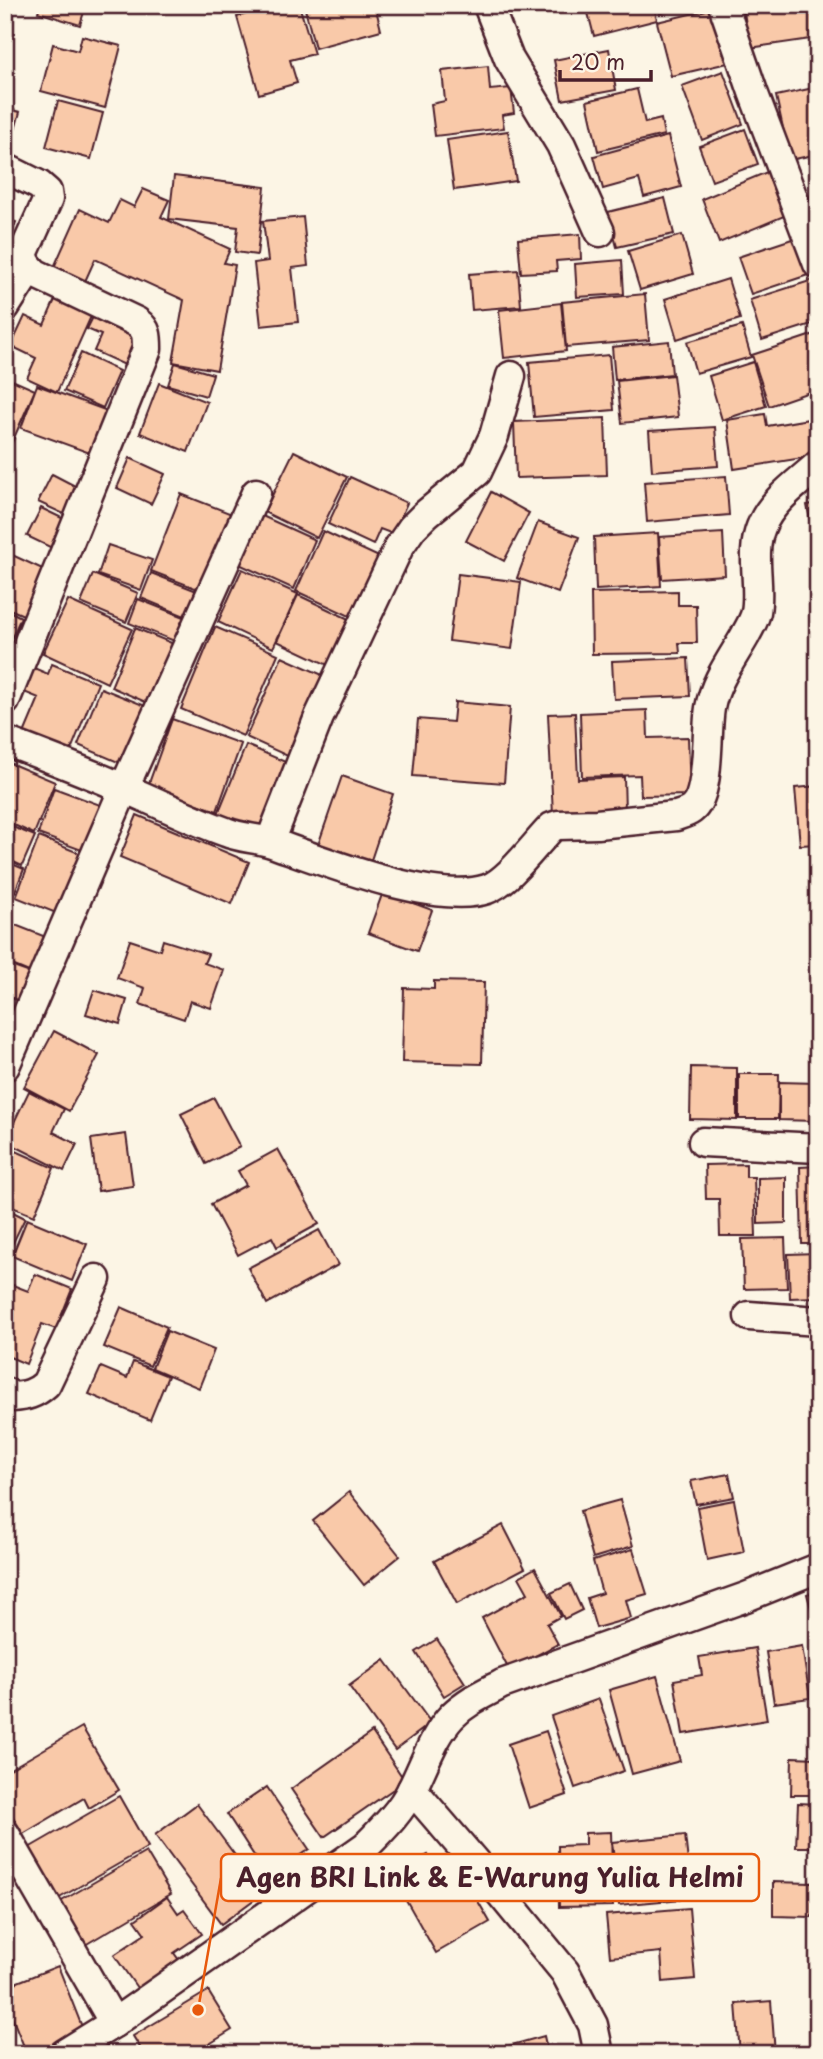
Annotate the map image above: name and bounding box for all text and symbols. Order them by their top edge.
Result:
scale bar [560,38,652,82]
text: 20 m [571,45,625,77]
callout: Agen BRI Link & E-Warung Yulia Helmi [221,1854,759,1901]
text: Agen BRI Link & E-Warung Yulia Helmi [236,1857,744,1896]

